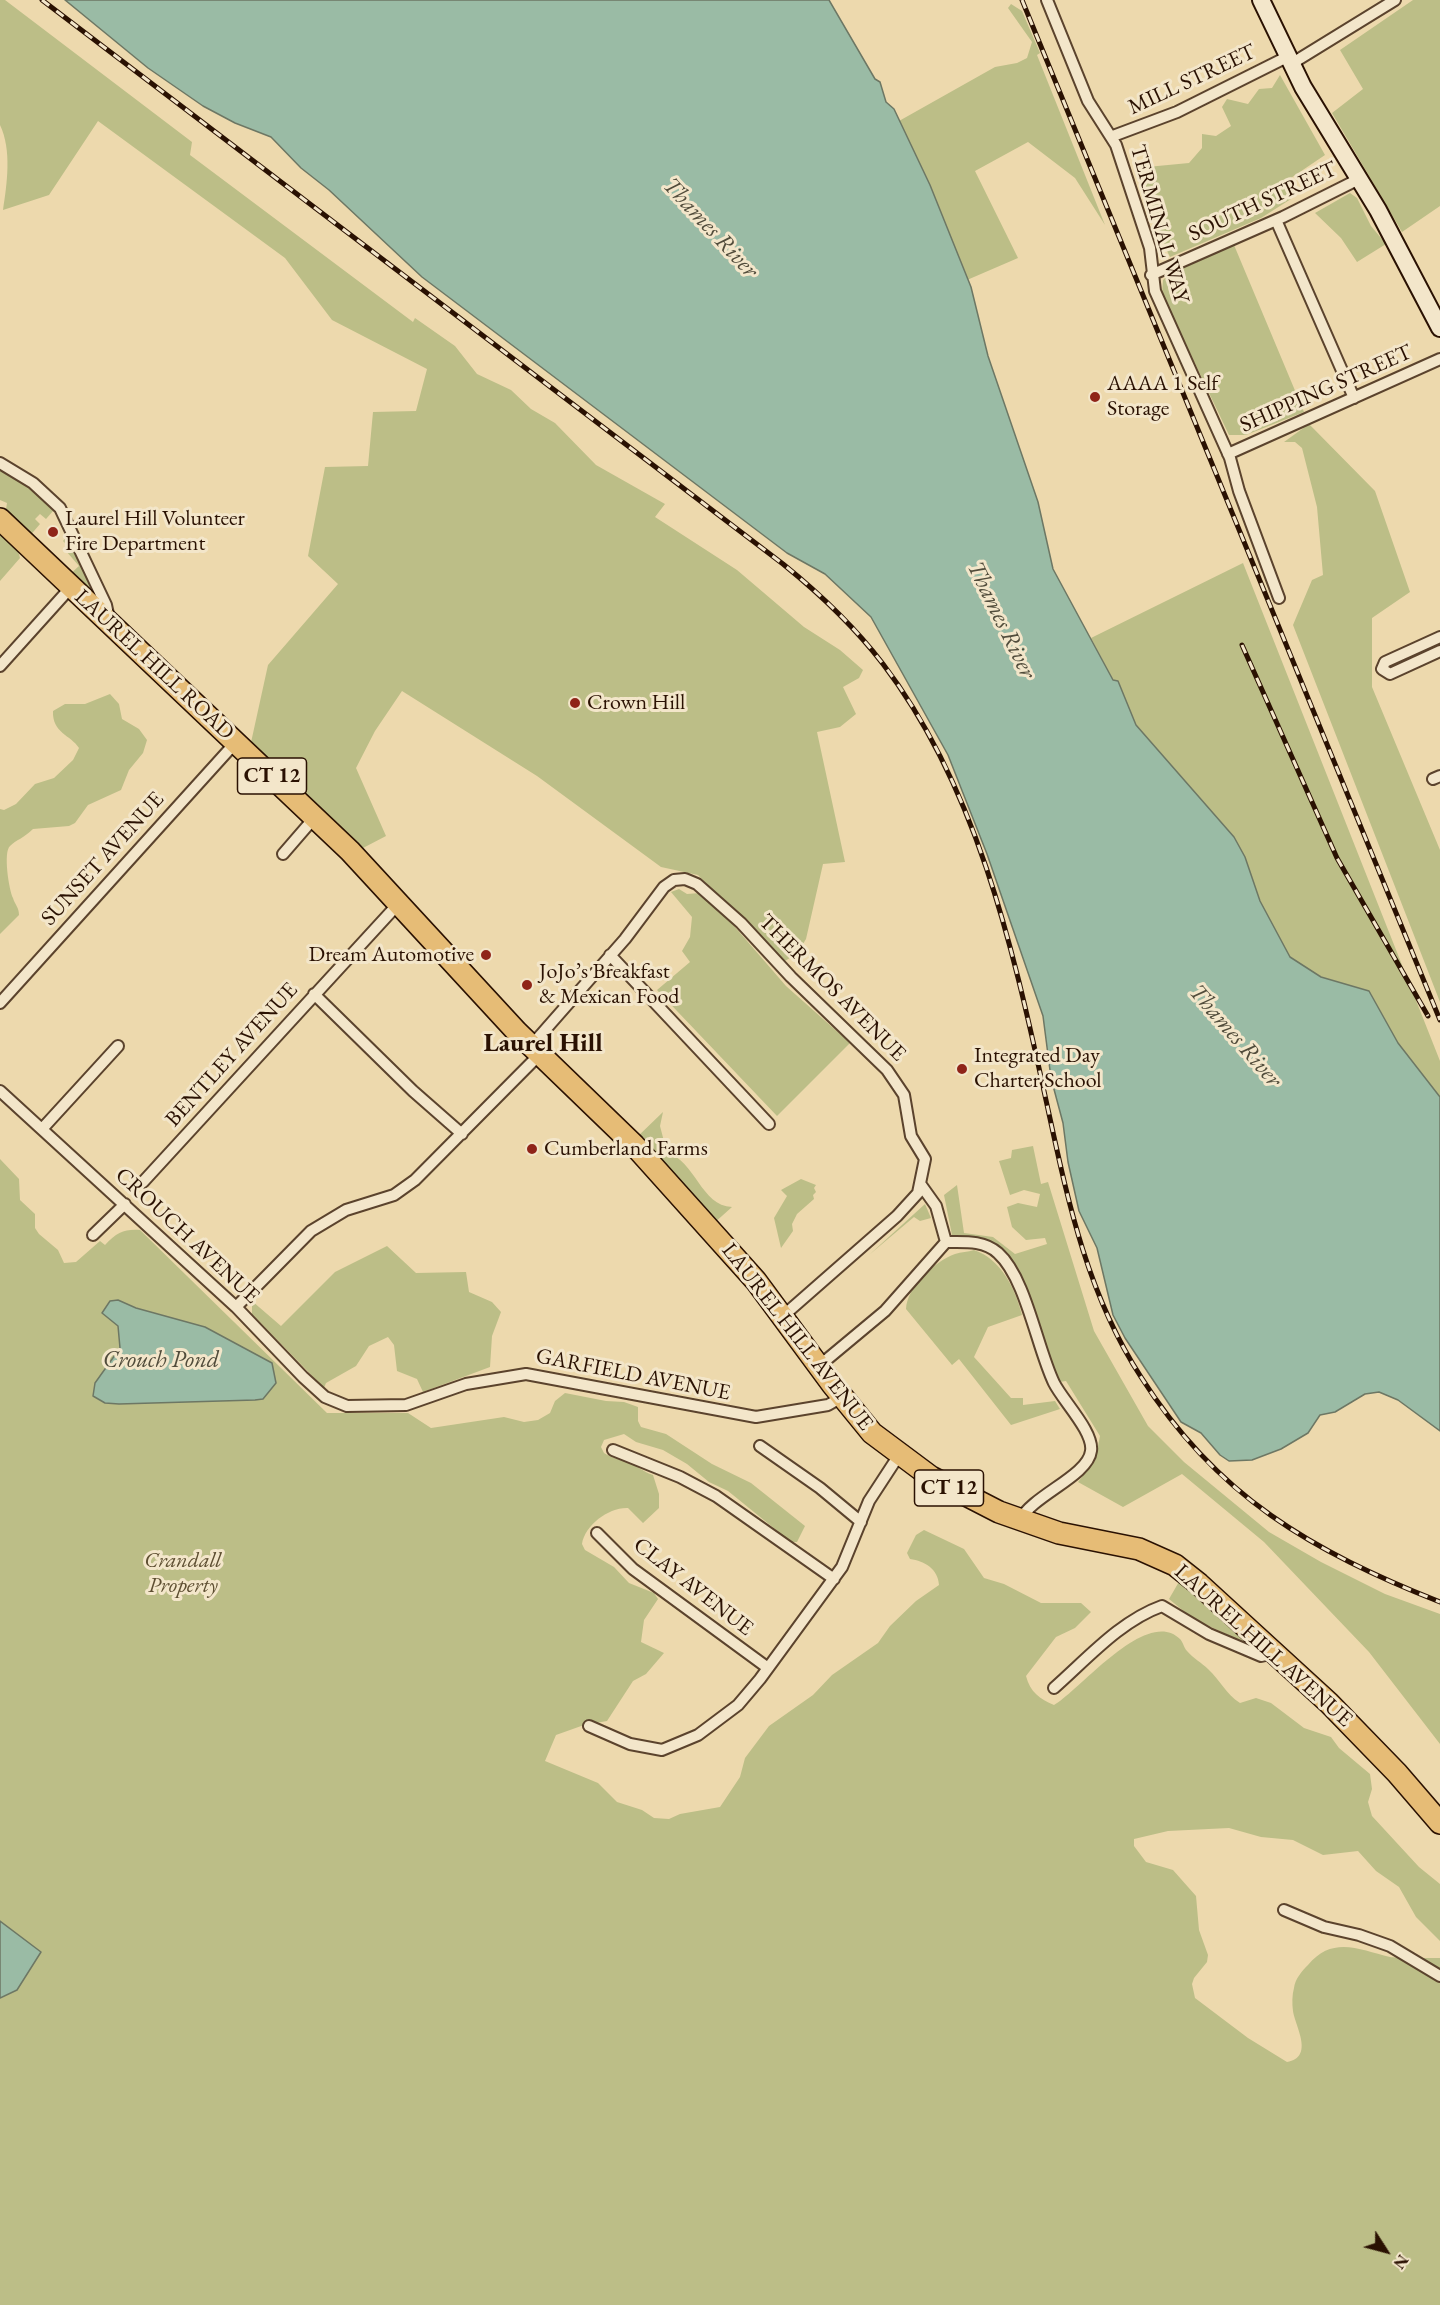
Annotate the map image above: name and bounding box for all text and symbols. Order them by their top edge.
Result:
street label: MILL STREET [1124,39,1260,121]
street label: TERMINAL WAY [1124,142,1194,306]
street label: SOUTH STREET [1185,156,1341,248]
water label: Thames River [656,172,764,284]
street label: SHIPPING STREET [1236,339,1416,439]
place label: AAAA 1 Self Storage [1107,371,1218,422]
marker: AAAA 1 Self Storage [1088,390,1102,404]
place label: Laurel Hill Volunteer Fire Department [65,506,245,558]
marker: Laurel Hill Volunteer Fire Department [46,525,60,539]
water label: Thames River [960,557,1042,683]
street label: LAUREL HILL ROAD [69,584,239,746]
place label: Crown Hill [587,690,685,716]
marker: Crown Hill [568,696,582,710]
road number: CT 12 [238,758,306,794]
street label: SUNSET AVENUE [36,787,170,931]
street label: THERMOS AVENUE [753,909,911,1067]
place label: Dream Automotive [309,942,474,968]
marker: Dream Automotive [479,948,493,962]
place label: JoJo’s Breakfast & Mexican Food [539,959,679,1010]
street label: BENTLEY AVENUE [160,977,304,1133]
marker: JoJo’s Breakfast & Mexican Food [520,978,534,992]
water label: Thames River [1182,979,1288,1093]
district label: Laurel Hill [483,1028,603,1060]
place label: Integrated Day Charter School [974,1043,1102,1094]
marker: Integrated Day Charter School [955,1062,969,1076]
place label: Cumberland Farms [544,1136,708,1162]
marker: Cumberland Farms [525,1142,539,1156]
street label: CROUCH AVENUE [109,1162,265,1310]
street label: LAUREL HILL AVENUE [716,1238,878,1436]
street label: GARFIELD AVENUE [534,1343,732,1407]
water label: Crouch Pond [103,1346,219,1374]
road number: CT 12 [914,1470,984,1506]
street label: CLAY AVENUE [628,1532,758,1642]
park label: Crandall Property [144,1548,222,1600]
street label: LAUREL HILL AVENUE [1169,1559,1357,1733]
north arrow [1356,2221,1416,2281]
text: N [1389,2250,1413,2273]

